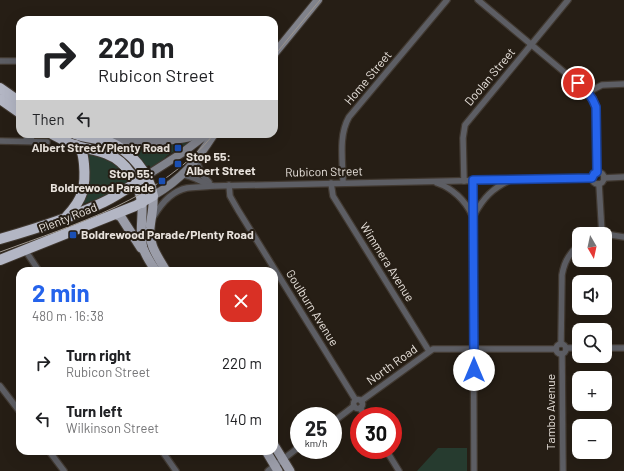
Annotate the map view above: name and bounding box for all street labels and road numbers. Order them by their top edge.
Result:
street label: Doolan Street [461,45,517,108]
street label: Home Street [341,48,394,107]
street label: Rubicon Street [285,163,363,179]
street label: Plenty Road [36,199,99,235]
street label: Wimmera Avenue [358,219,418,304]
street label: Goulburn Avenue [284,267,342,348]
street label: North Road [363,341,419,387]
street label: Tambo Avenue [543,374,557,450]

